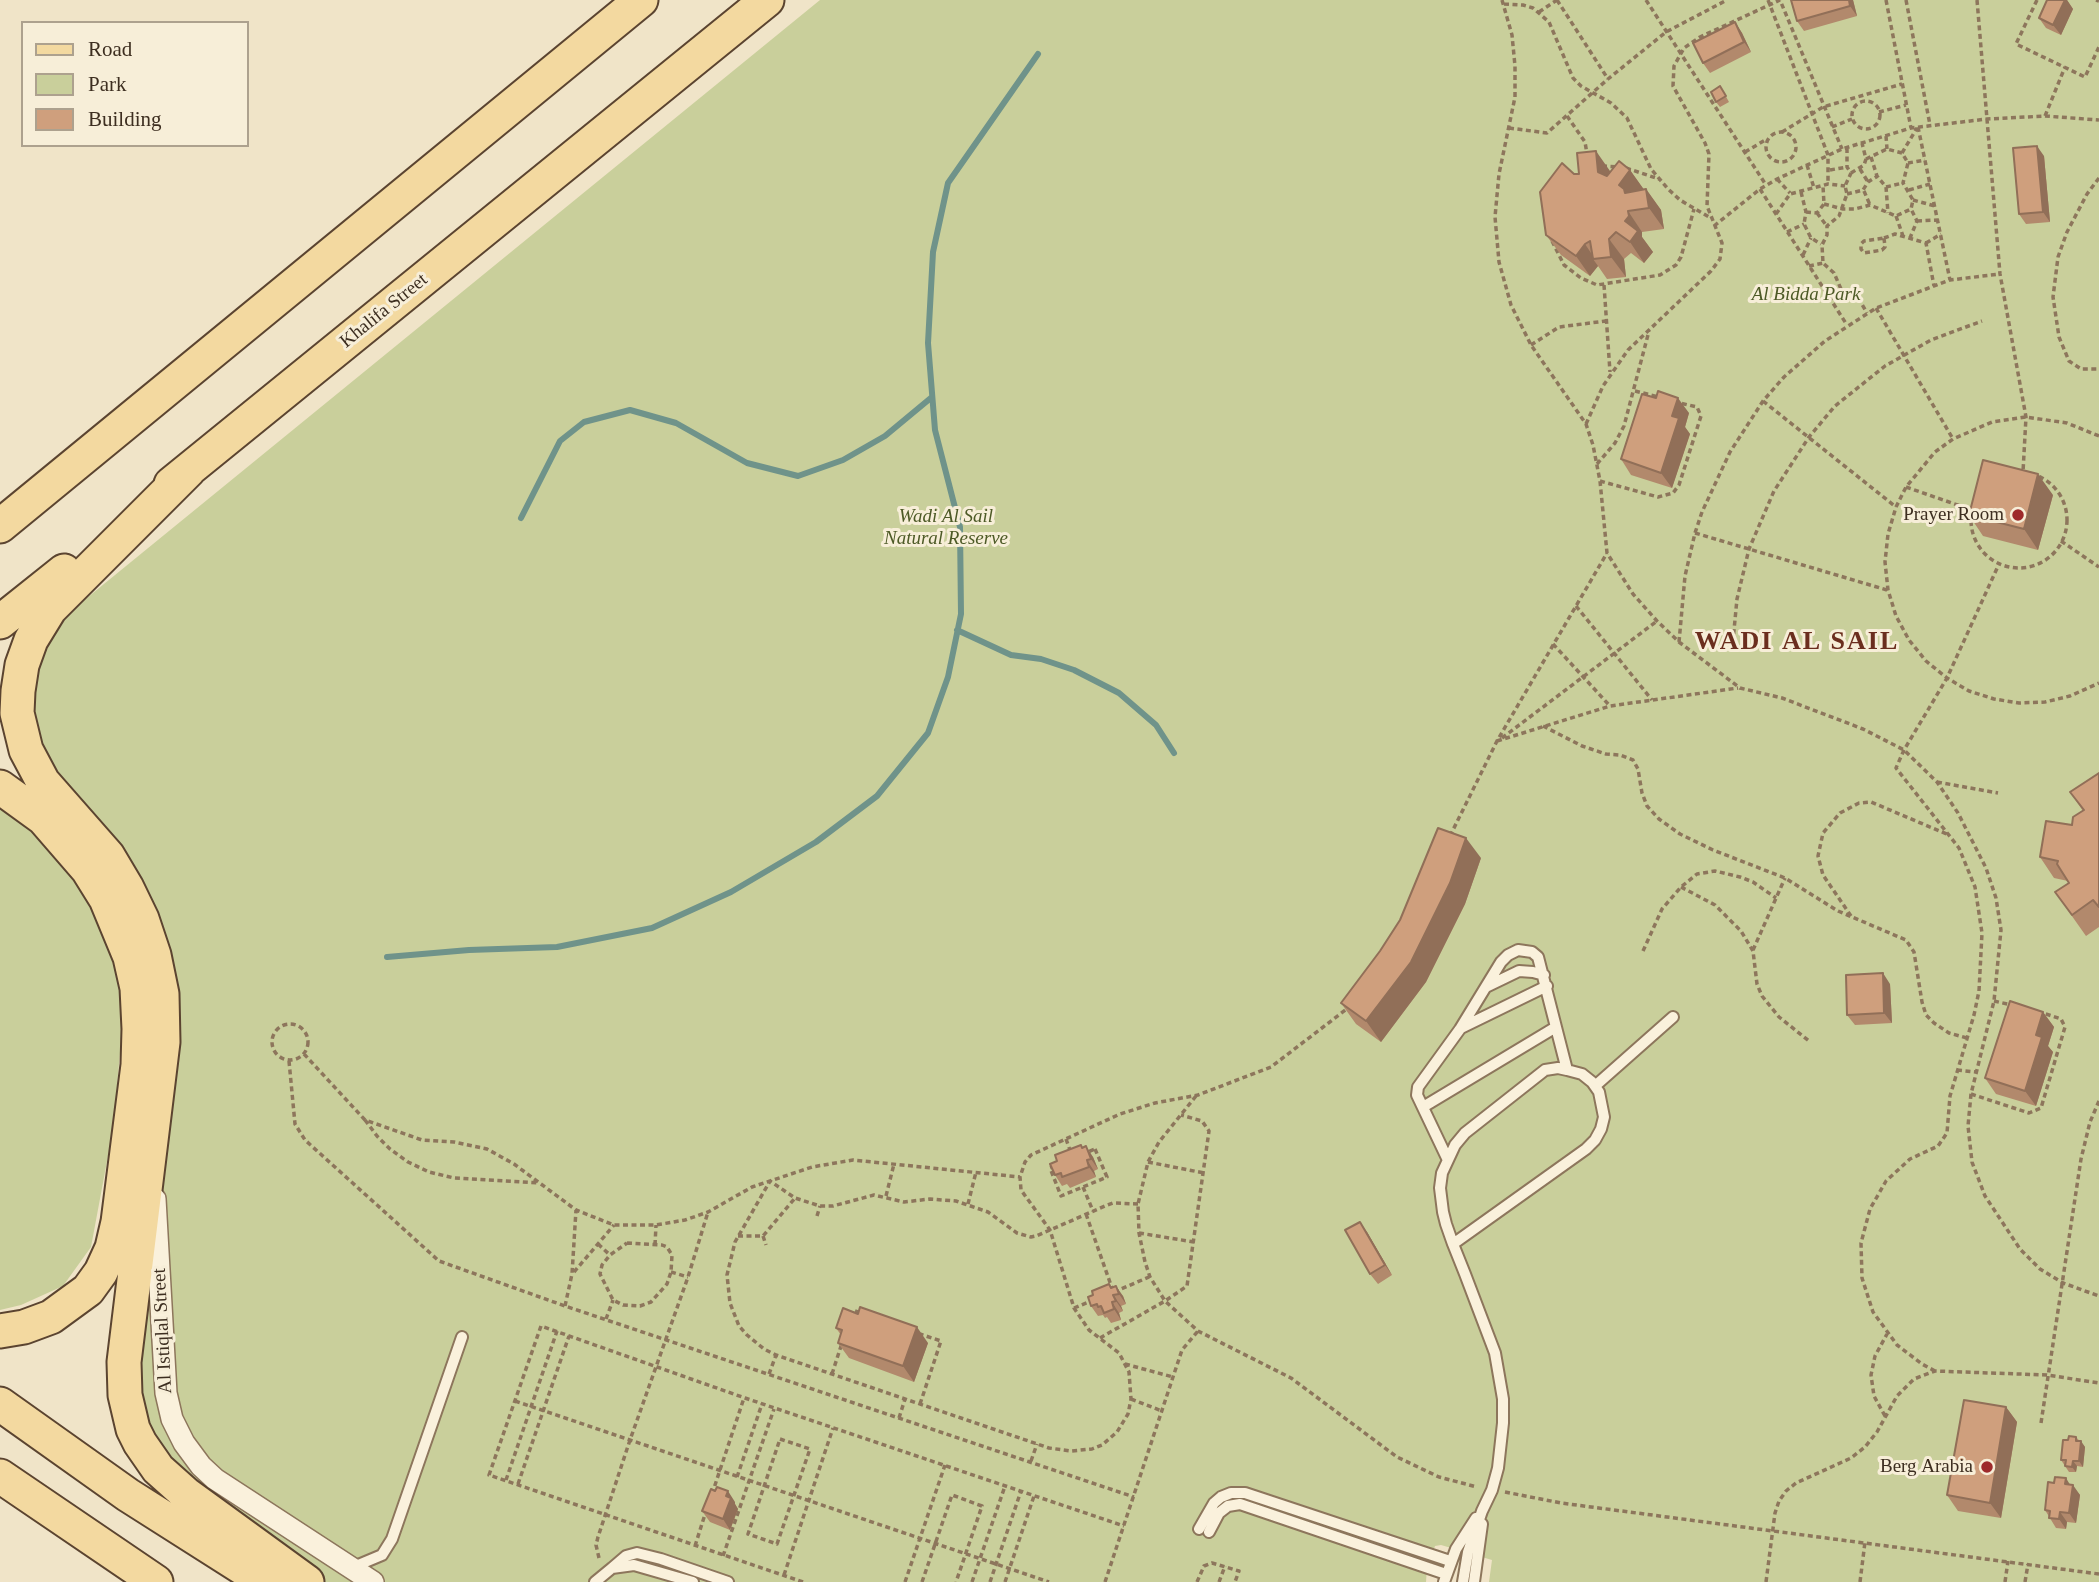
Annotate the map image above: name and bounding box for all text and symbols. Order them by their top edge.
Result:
legend [21,21,248,147]
text: Road [88,37,132,61]
text: Park [88,72,127,96]
text: Building [88,107,162,131]
street label: Khalifa Street [336,269,432,353]
park label: Al Bidda Park [1752,284,1860,306]
place label: Prayer Room [1903,504,2004,526]
park label: Wadi Al Sail Natural Reserve [884,506,1008,550]
marker: Prayer Room [2010,507,2026,523]
district label: WADI AL SAIL [1696,626,1898,658]
street label: Al Istiqlal Street [148,1268,178,1394]
place label: Berg Arabia [1880,1456,1973,1478]
marker: Berg Arabia [1979,1459,1995,1475]

